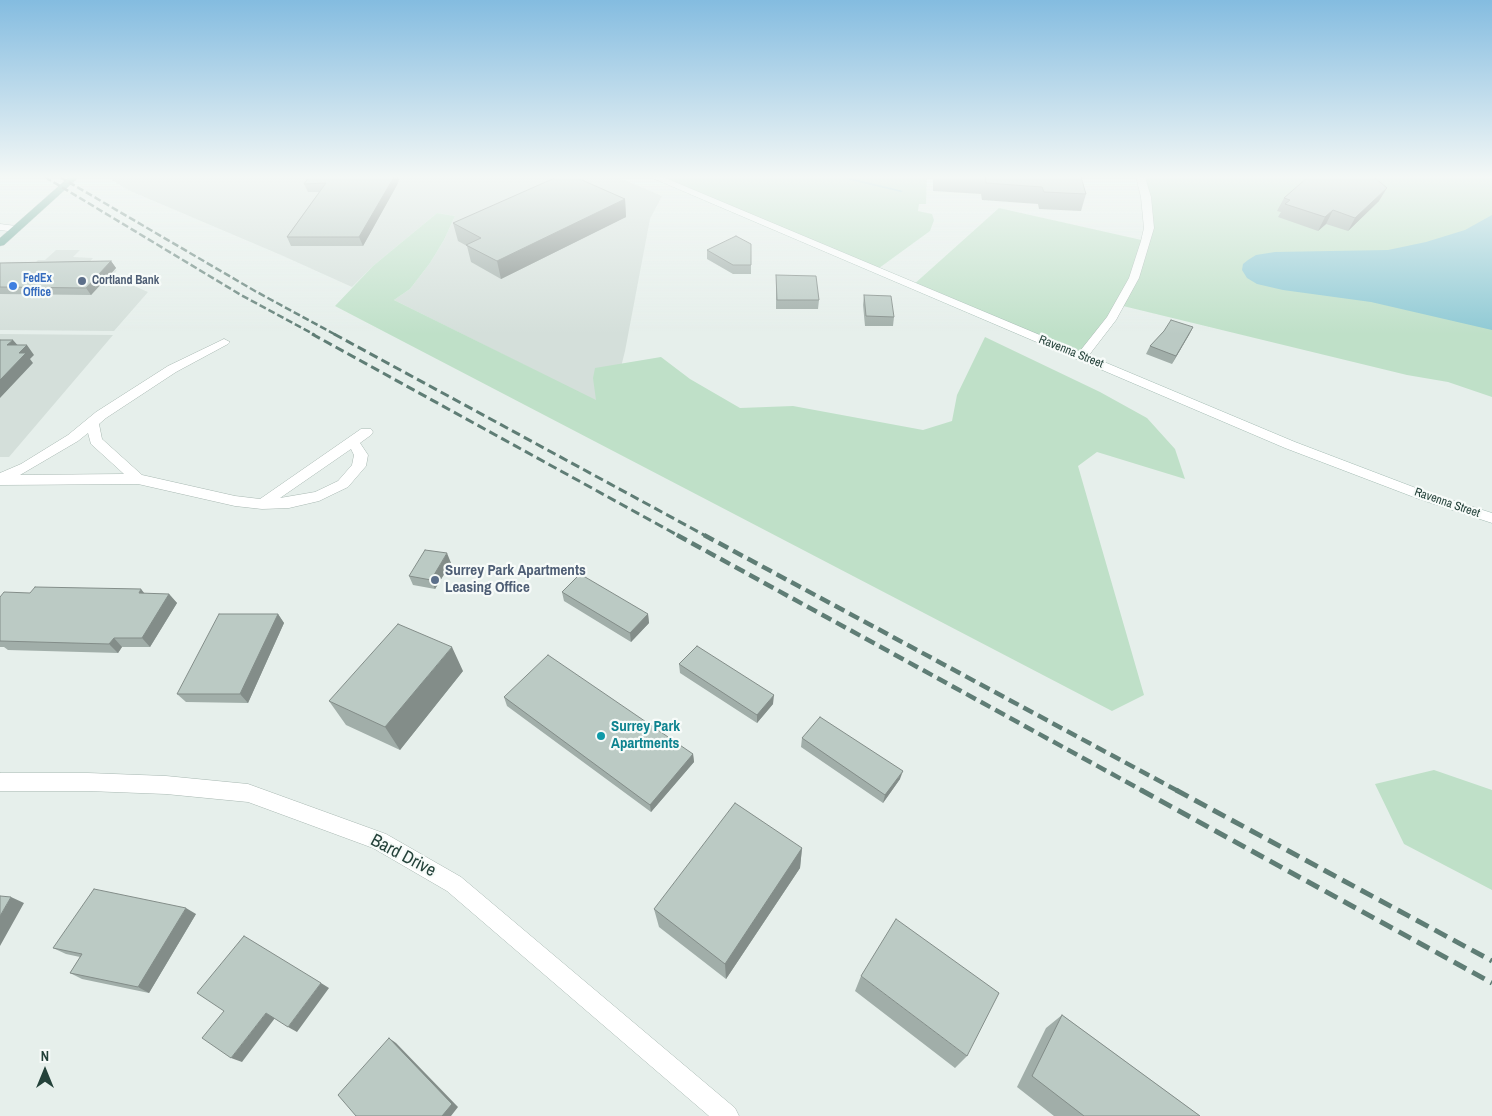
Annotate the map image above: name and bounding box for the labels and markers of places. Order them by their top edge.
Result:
place label: FedEx Office [23,272,52,300]
place label: Cortland Bank [92,274,159,288]
marker: Cortland Bank [76,275,88,287]
marker: FedEx Office [7,280,19,292]
place label: Surrey Park Apartments Leasing Office [445,562,586,597]
marker: Surrey Park Apartments Leasing Office [429,574,441,586]
place label: Surrey Park Apartments [611,718,680,753]
marker: Surrey Park Apartments [595,730,607,742]

